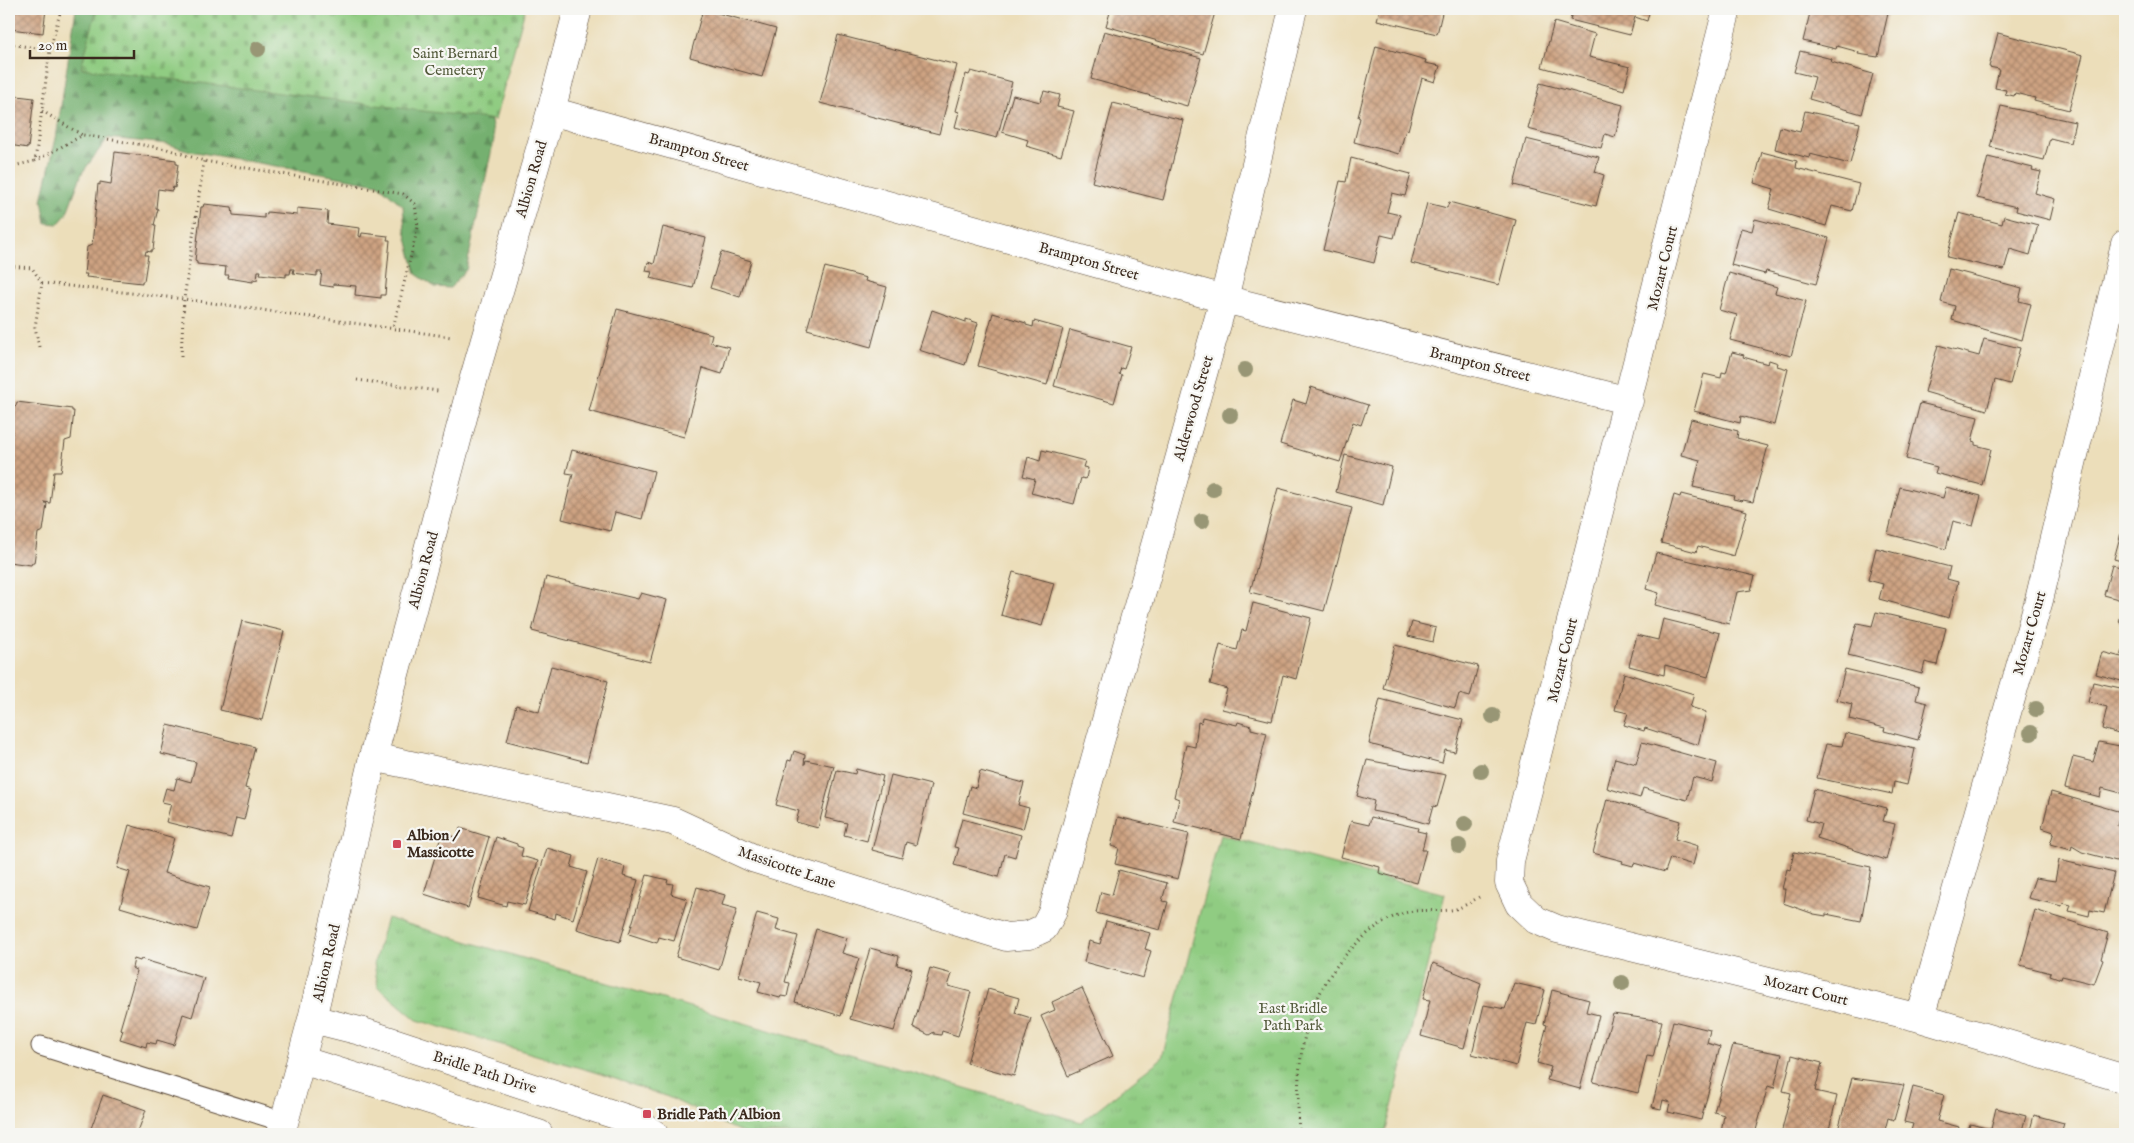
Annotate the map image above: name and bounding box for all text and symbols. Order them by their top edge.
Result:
scale bar [30,28,134,60]
text: 20 m [38,36,68,55]
park label: Saint Bernard Cemetery [413,44,498,80]
street label: Brampton Street [647,129,751,176]
street label: Albion Road [511,137,552,221]
street label: Mozart Court [1643,224,1682,312]
street label: Brampton Street [1037,238,1141,285]
street label: Brampton Street [1427,343,1532,386]
street label: Alderwood Street [1169,353,1218,464]
street label: Albion Road [404,528,443,612]
street label: Mozart Court [2008,589,2051,677]
street label: Mozart Court [1543,616,1582,704]
place label: Albion / Massicotte [406,826,474,862]
marker: Albion / Massicotte [391,838,403,850]
street label: Massicotte Lane [735,842,838,893]
street label: Albion Road [308,921,345,1005]
street label: Mozart Court [1762,971,1850,1010]
park label: East Bridle Path Park [1259,999,1328,1035]
street label: Bridle Path Drive [431,1047,539,1098]
place label: Bridle Path / Albion [657,1105,781,1124]
marker: Bridle Path / Albion [641,1108,653,1120]

